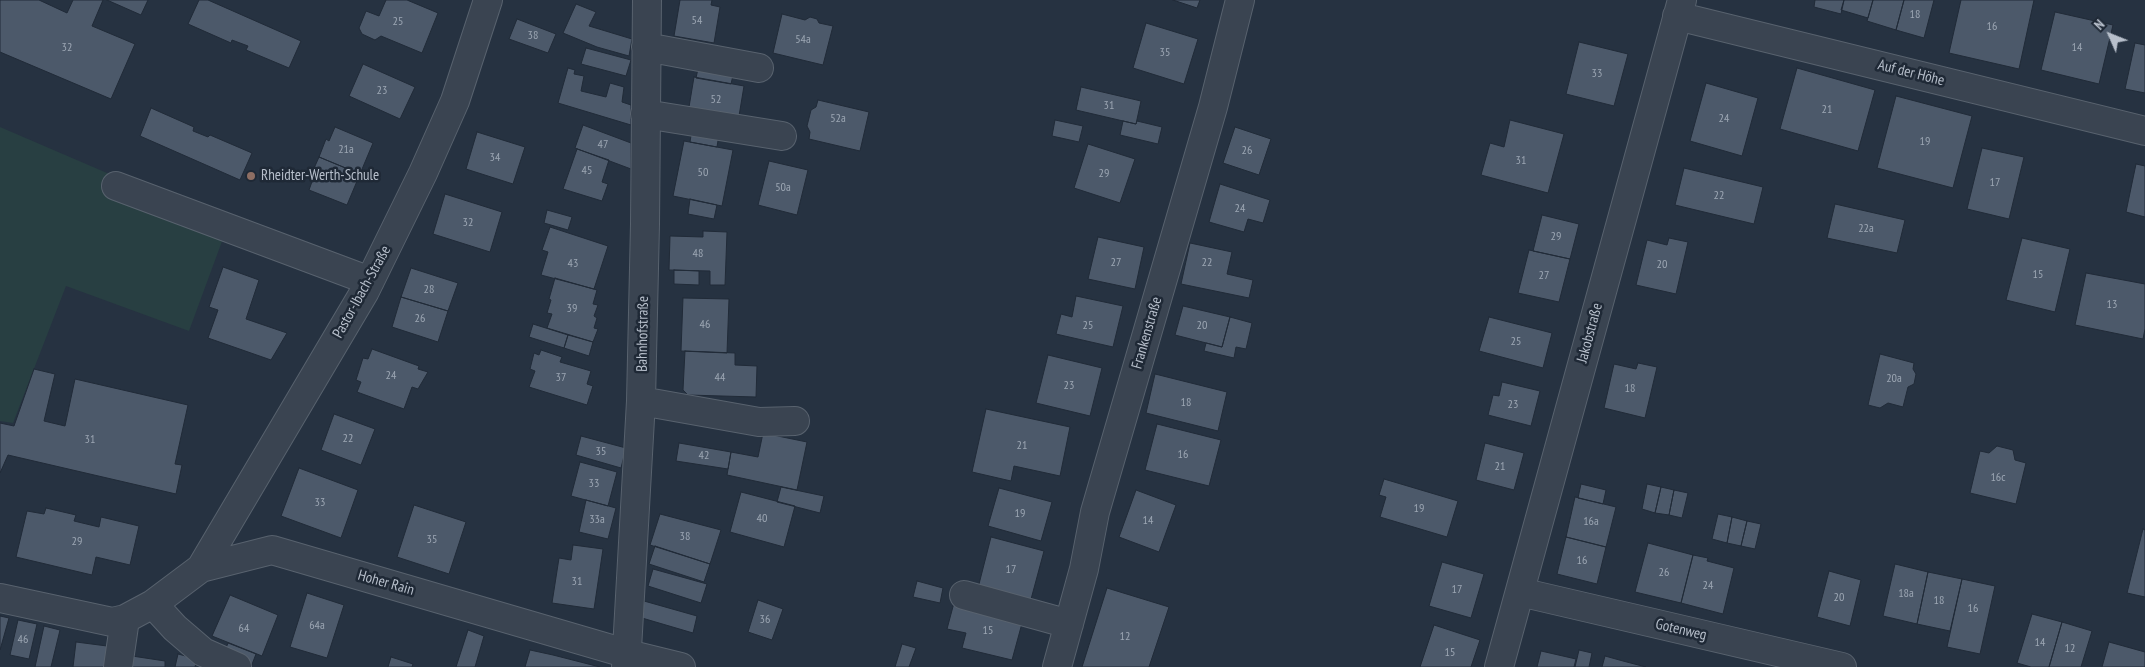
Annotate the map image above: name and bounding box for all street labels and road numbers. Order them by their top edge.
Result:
street label: Auf der Höhe [1876,56,1946,90]
street label: Pastor-Ibach-Straße [329,243,395,341]
street label: Frankenstraße [1128,295,1166,371]
street label: Bahnhofstraße [633,296,653,372]
street label: Jakobstraße [1573,301,1607,365]
street label: Hoher Rain [356,566,416,600]
street label: Gotenweg [1654,615,1708,645]

